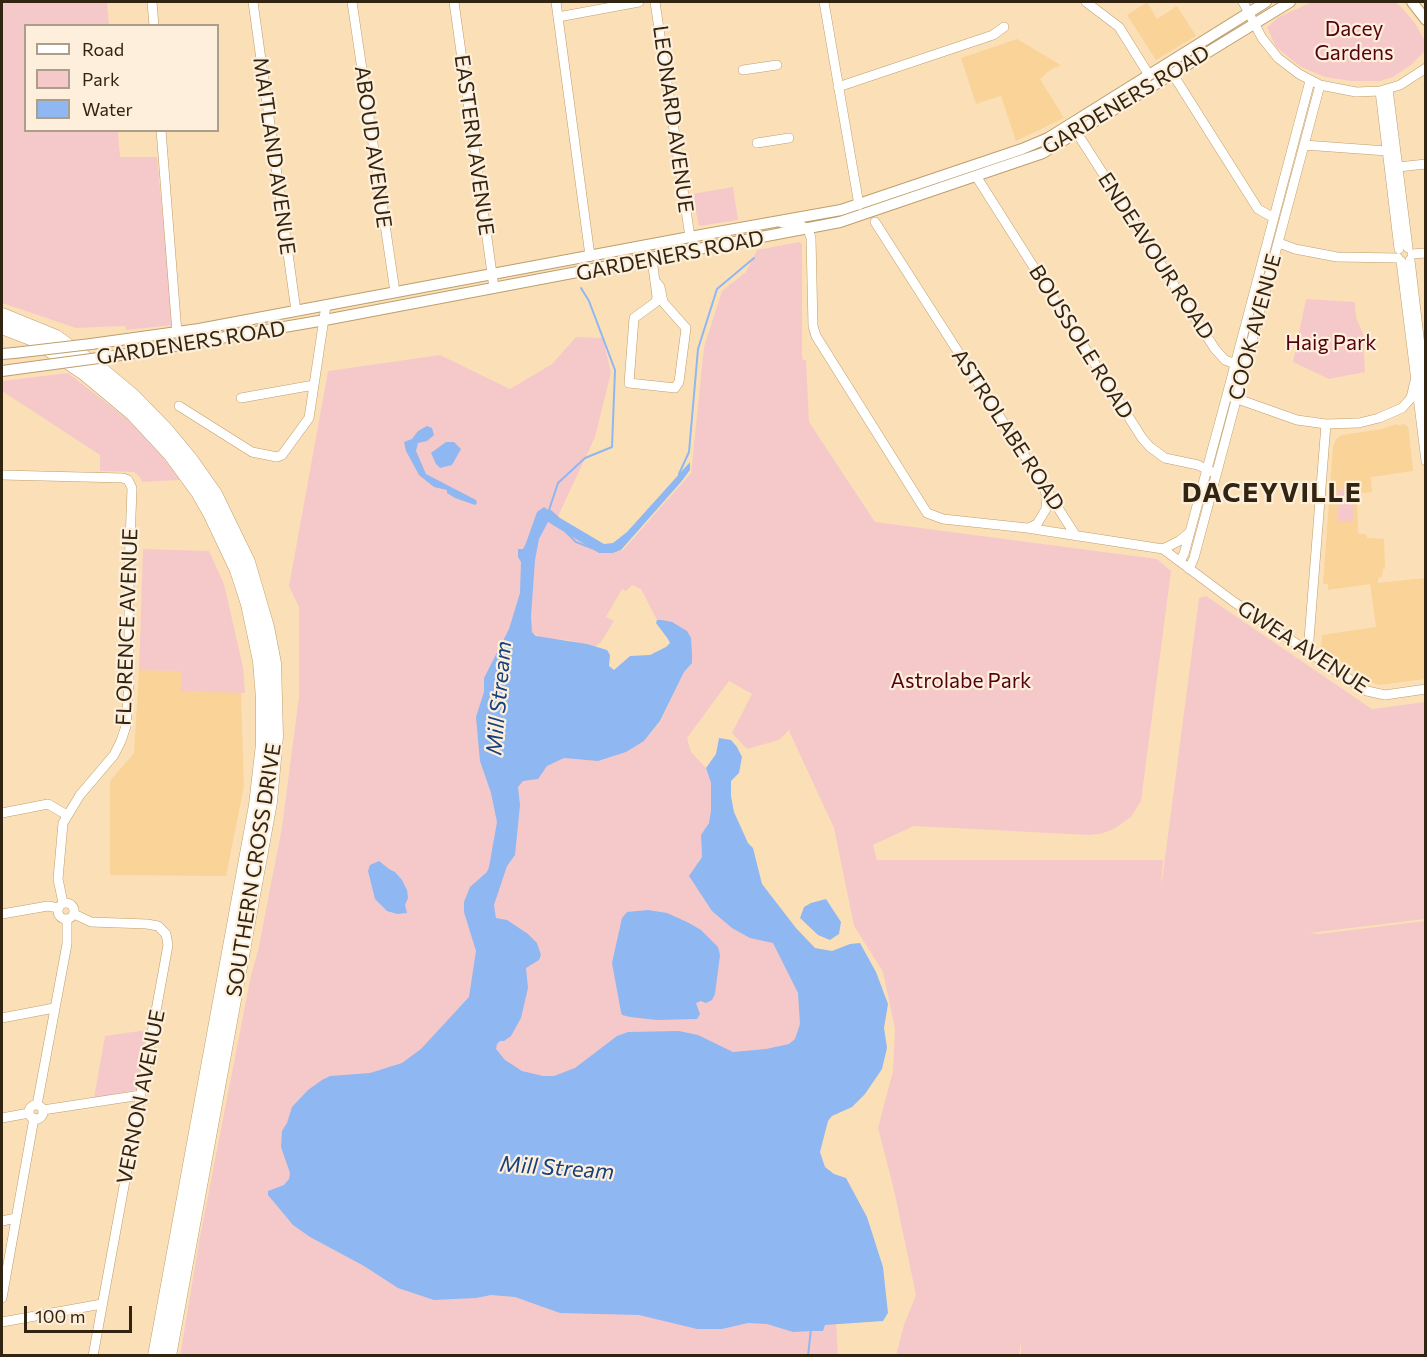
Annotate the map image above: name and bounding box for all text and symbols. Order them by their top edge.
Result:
park label: Dacey Gardens [1314,16,1394,66]
legend [24,24,219,132]
street label: LEONARD AVENUE [647,24,699,214]
text: Road [82,38,124,60]
street label: GARDENERS ROAD [1038,40,1214,160]
street label: EASTERN AVENUE [449,53,499,237]
street label: MAITLAND AVENUE [248,56,300,256]
street label: ABOUD AVENUE [349,64,397,230]
text: Park [82,68,120,90]
text: Water [82,98,133,120]
street label: ENDEAVOUR ROAD [1093,168,1219,344]
street label: GARDENERS ROAD [574,225,766,287]
street label: COOK AVENUE [1223,251,1287,403]
street label: BOUSSOLE ROAD [1024,260,1138,424]
street label: GARDENERS ROAD [95,316,287,370]
park label: Haig Park [1285,330,1377,356]
street label: ASTROLABE ROAD [946,344,1070,516]
district label: DACEYVILLE [1182,477,1362,509]
street label: FLORENCE AVENUE [111,528,143,726]
street label: GWEA AVENUE [1233,595,1373,699]
water label: Mill Stream [481,640,517,756]
park label: Astrolabe Park [891,668,1031,694]
street label: SOUTHERN CROSS DRIVE [221,741,287,999]
street label: VERNON AVENUE [112,1008,170,1186]
water label: Mill Stream [499,1151,615,1185]
scale bar [27,1294,135,1332]
text: 100 m [35,1305,85,1327]

